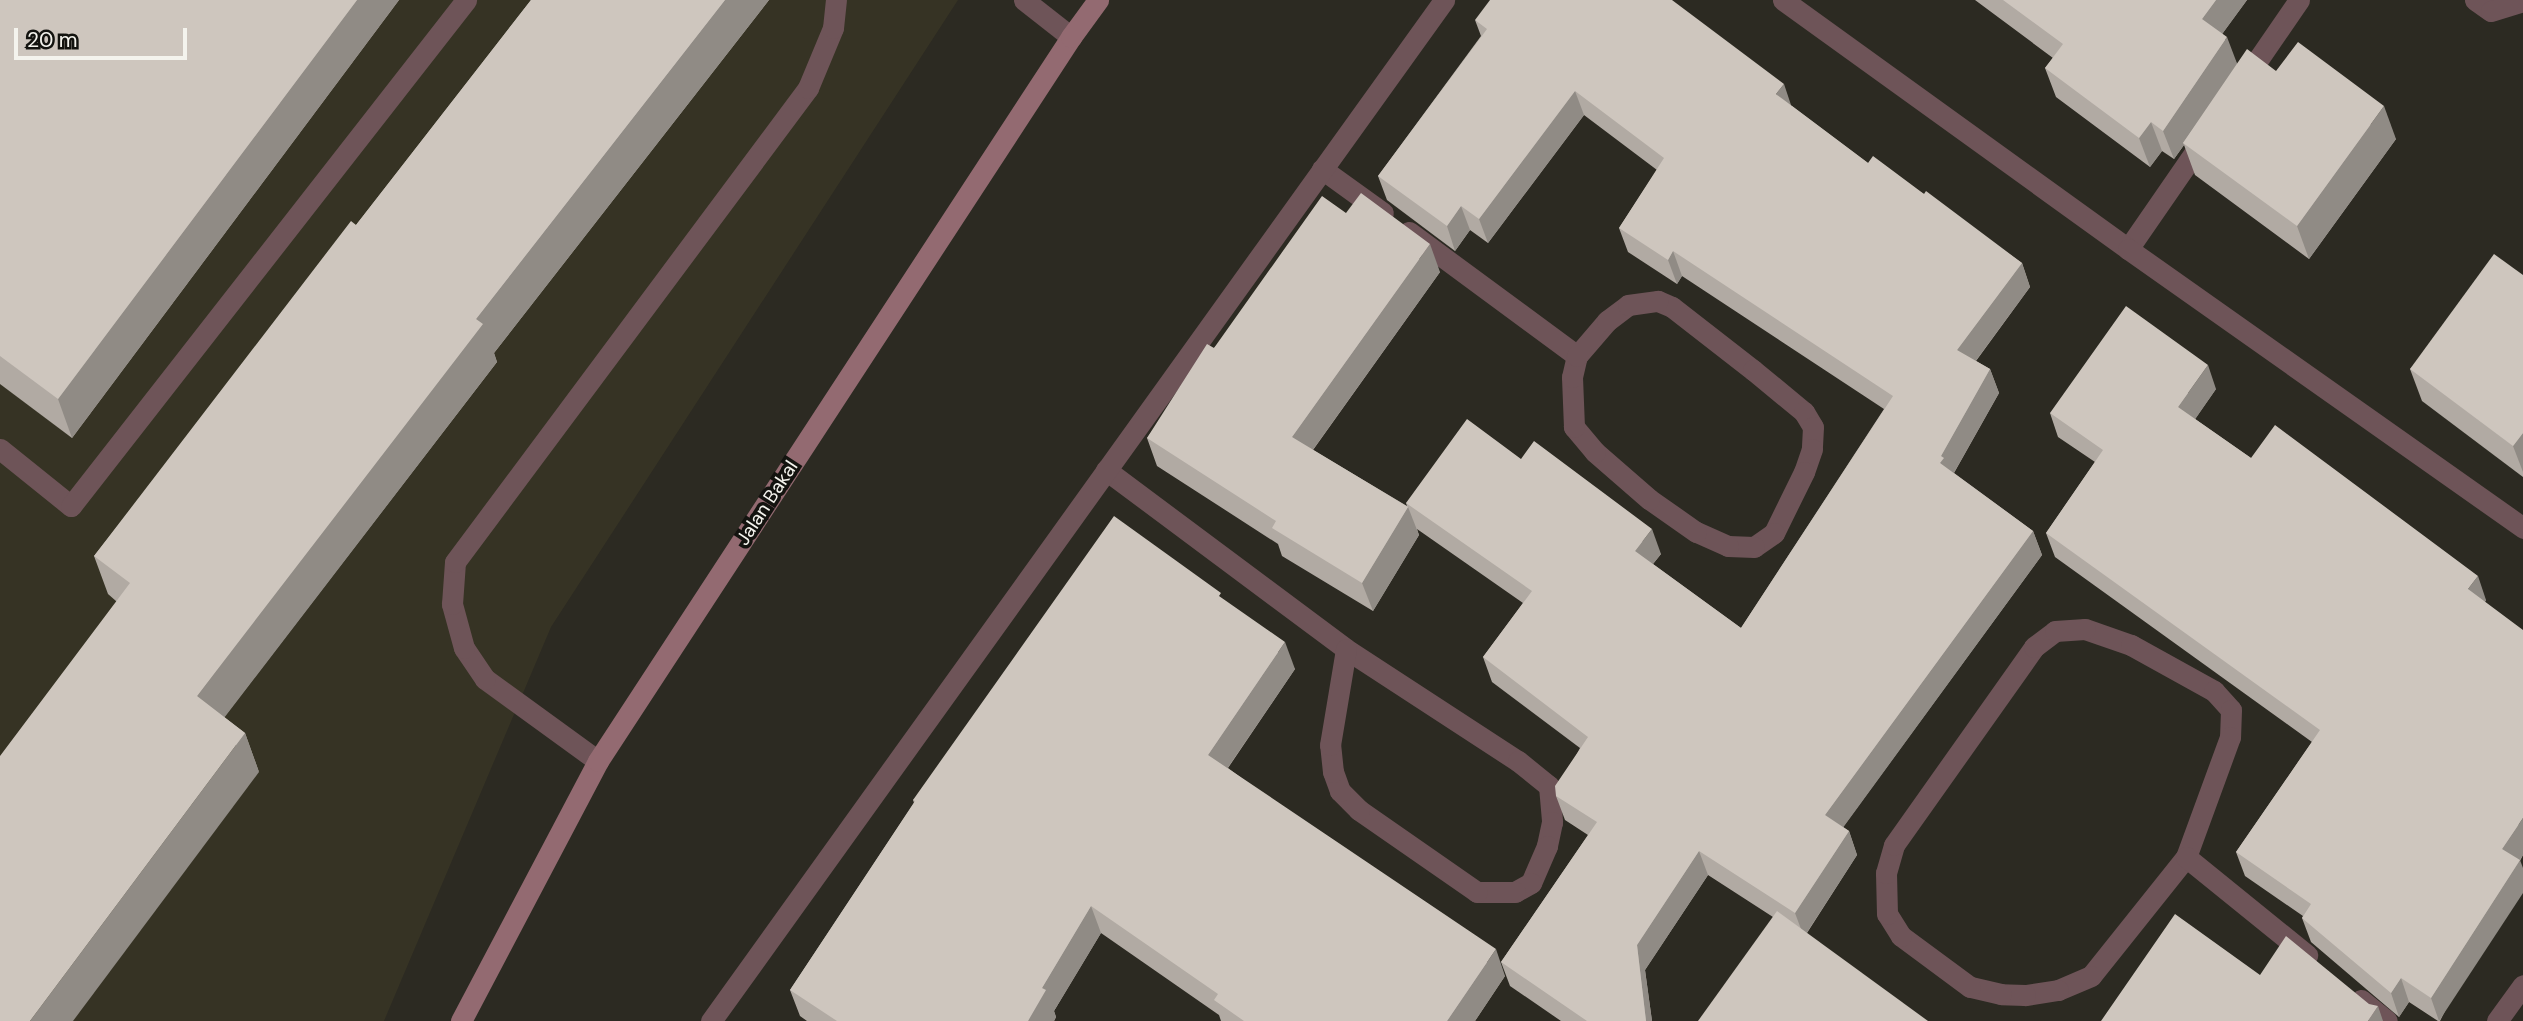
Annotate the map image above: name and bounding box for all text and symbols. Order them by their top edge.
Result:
scale bar [18,14,191,58]
text: 20 m [27,26,78,54]
street label: Jalan Bakal [731,456,803,550]

